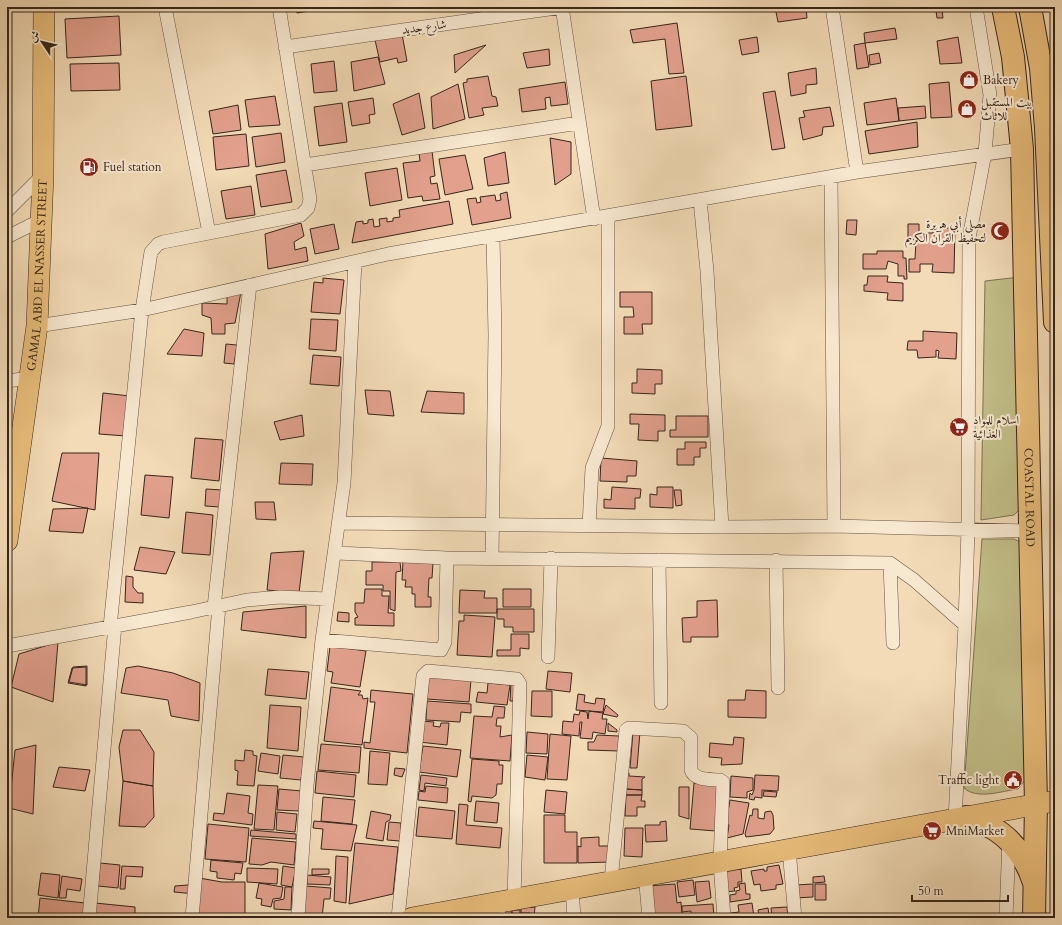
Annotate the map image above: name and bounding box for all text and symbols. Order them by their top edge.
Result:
street label: شارع جديد [401,16,448,41]
north arrow [22,22,62,62]
text: ش [25,28,44,45]
shop icon: Bakery [958,69,980,91]
place label: Bakery [983,72,1020,88]
place label: بيت المستقبل للاثاث [981,94,1033,124]
shop icon: بيت المستقبل للاثاث [956,98,978,120]
fuel station icon: Fuel station [78,156,100,178]
place label: Fuel station [103,159,162,175]
street label: GAMAL ABD EL NASSER STREET [23,178,51,372]
place label: مصلى أبي هريرة لتحفيظ القرآن الكريم [905,216,986,249]
mosque icon: مصلى أبي هريرة لتحفيظ القرآن الكريم [989,220,1011,242]
place label: اسلام للمواد الغذائية [973,412,1020,442]
supermarket icon: اسلام للمواد الغذائية [948,416,970,438]
street label: COASTAL ROAD [1020,448,1039,547]
public building icon: Traffic light [1002,769,1024,791]
place label: Traffic light [938,772,999,788]
supermarket icon: MniMarket [921,820,943,842]
place label: MniMarket [946,823,1004,839]
scale bar [912,877,1008,903]
text: 50 m [918,883,945,899]

